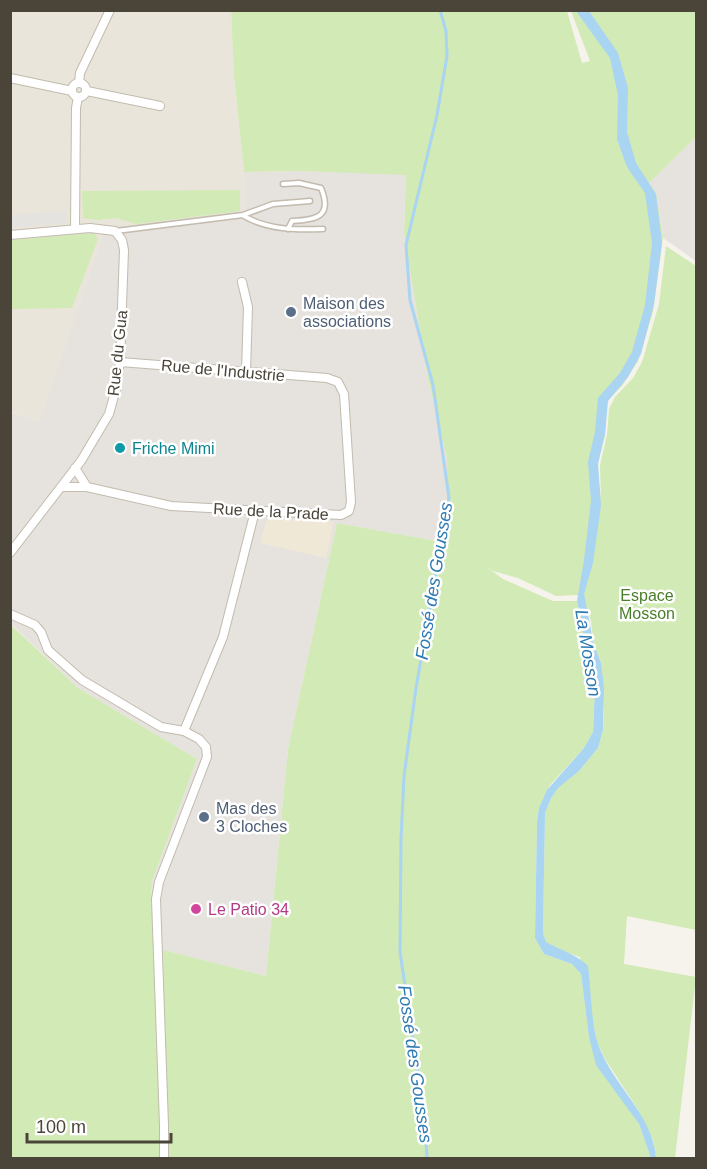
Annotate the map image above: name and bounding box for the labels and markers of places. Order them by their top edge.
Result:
place label: Maison des associations [303,295,391,330]
marker: Maison des associations [284,305,298,319]
place label: Friche Mimi [132,440,215,457]
marker: Friche Mimi [113,441,127,455]
place label: Mas des 3 Cloches [216,800,287,835]
marker: Mas des 3 Cloches [197,810,211,824]
place label: Le Patio 34 [208,901,289,918]
marker: Le Patio 34 [189,902,203,916]

